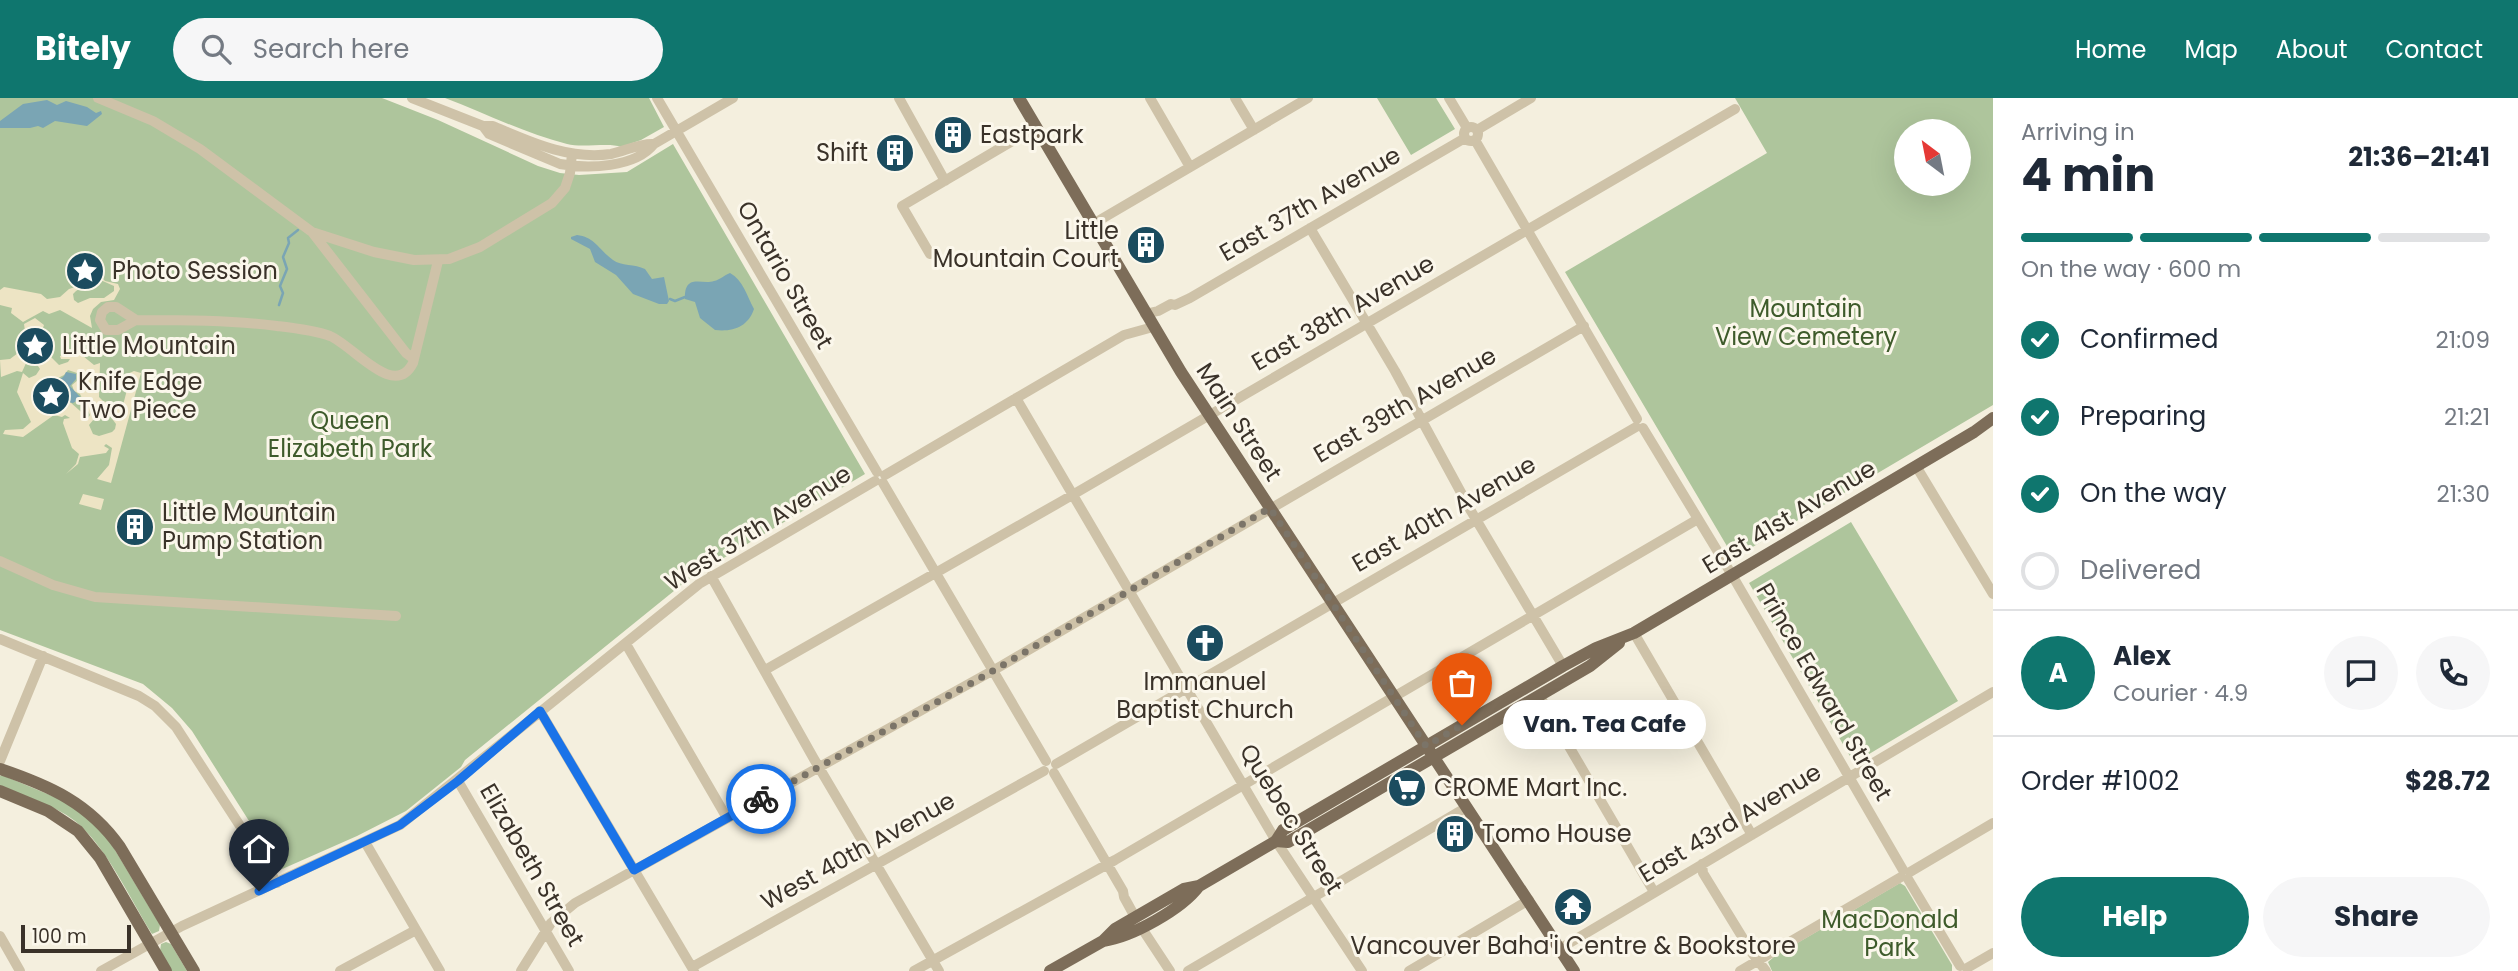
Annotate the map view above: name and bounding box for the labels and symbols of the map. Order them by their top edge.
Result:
building icon: Eastpark [932,114,974,156]
place label: Eastpark [980,118,1084,151]
north arrow [1894,119,1970,196]
building icon: Shift [874,132,916,174]
place label: Shift [816,136,868,169]
street label: East 37th Avenue [1213,138,1406,269]
street label: Ontario Street [730,195,841,355]
place label: Little Mountain Court [933,214,1119,275]
building icon: Little Mountain Court [1125,224,1167,266]
street label: East 38th Avenue [1245,247,1440,378]
place icon: Photo Session [64,250,106,292]
place label: Photo Session [112,254,278,287]
park label: Mountain View Cemetery [1715,292,1898,353]
place icon: Little Mountain [14,325,56,367]
place label: Little Mountain [62,329,236,362]
street label: East 39th Avenue [1307,339,1502,470]
street label: Main Street [1189,356,1290,487]
place label: Knife Edge Two Piece [78,365,202,426]
place icon: Knife Edge Two Piece [30,375,72,417]
park label: Queen Elizabeth Park [268,404,433,465]
street label: East 40th Avenue [1346,448,1542,580]
street label: East 41st Avenue [1696,452,1882,581]
street label: West 37th Avenue [658,457,857,598]
place label: Little Mountain Pump Station [162,496,336,557]
building icon: Little Mountain Pump Station [114,506,156,548]
street label: Prince Edward Street [1749,577,1900,807]
church icon: Immanuel Baptist Church [1184,622,1226,664]
pin [1432,653,1492,725]
place label: Immanuel Baptist Church [1116,665,1294,726]
callout: Van. Tea Cafe [1504,700,1707,750]
street label: Quebec Street [1232,737,1351,900]
street label: East 43rd Avenue [1632,755,1827,890]
courier [726,764,796,834]
supermarket icon: CROME Mart Inc. [1386,767,1428,809]
place label: CROME Mart Inc. [1434,771,1627,804]
street label: Elizabeth Street [472,777,593,952]
street label: West 40th Avenue [755,784,961,918]
building icon: Tomo House [1434,813,1476,855]
place label: Tomo House [1482,817,1632,850]
pin [229,819,289,891]
temple icon: Vancouver Baha'i Centre & Bookstore [1552,886,1594,928]
park label: MacDonald Park [1821,903,1959,964]
scale bar [21,922,131,954]
place label: Vancouver Baha'i Centre & Bookstore [1350,929,1796,962]

